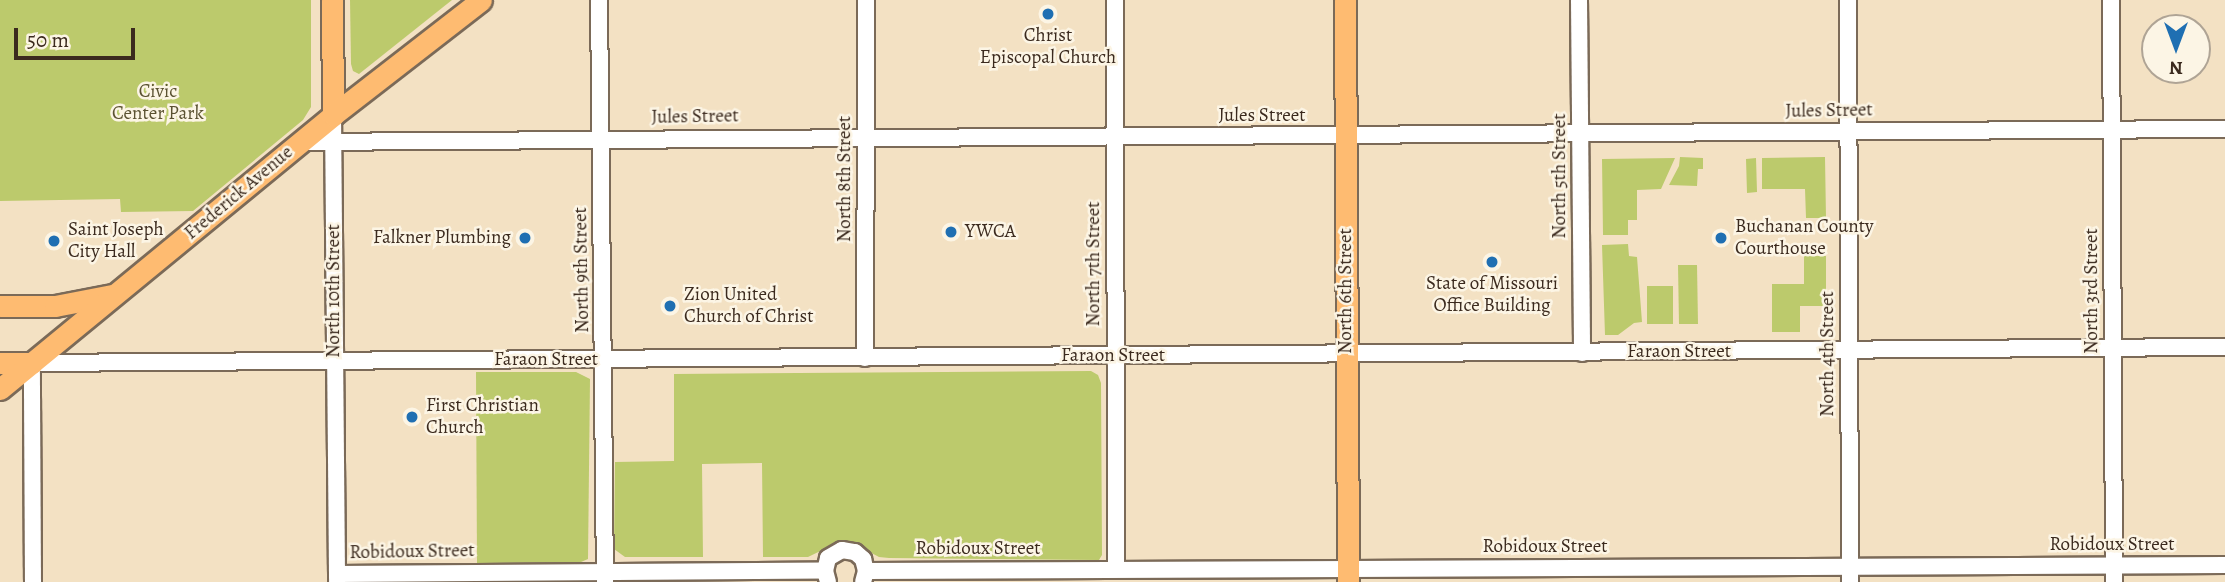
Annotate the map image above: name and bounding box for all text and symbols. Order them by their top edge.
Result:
marker: Christ Episcopal Church [1040,6,1056,22]
scale bar [18,14,138,58]
north arrow [2141,14,2211,84]
place label: Christ Episcopal Church [980,25,1116,69]
text: 50 m [27,26,69,54]
text: N [2169,55,2183,81]
park label: Civic Center Park [112,81,204,125]
street label: Jules Street [1785,99,1873,123]
street label: Jules Street [651,105,739,129]
street label: Jules Street [1218,105,1306,127]
street label: North 5th Street [1549,113,1571,239]
street label: North 8th Street [834,116,856,242]
street label: Frederick Avenue [180,141,298,245]
street label: North 7th Street [1083,201,1105,327]
street label: North 9th Street [570,207,594,333]
place label: Buchanan County Courthouse [1735,216,1874,260]
place label: Saint Joseph City Hall [68,219,164,263]
place label: YWCA [965,221,1016,243]
street label: North 10th Street [323,224,345,358]
marker: YWCA [943,224,959,240]
place label: Falkner Plumbing [373,227,511,249]
street label: North 6th Street [1335,228,1357,354]
street label: North 3rd Street [2081,228,2103,354]
marker: Falkner Plumbing [517,230,533,246]
marker: Buchanan County Courthouse [1713,230,1729,246]
marker: Saint Joseph City Hall [46,233,62,249]
marker: State of Missouri Office Building [1484,254,1500,270]
place label: State of Missouri Office Building [1426,273,1558,317]
place label: Zion United Church of Christ [684,284,813,328]
street label: North 4th Street [1817,291,1839,417]
marker: Zion United Church of Christ [662,298,678,314]
street label: Faraon Street [1627,341,1731,363]
street label: Faraon Street [1061,345,1165,367]
street label: Faraon Street [494,349,598,371]
place label: First Christian Church [426,395,539,439]
marker: First Christian Church [404,409,420,425]
street label: Robidoux Street [2050,534,2174,556]
street label: Robidoux Street [1483,536,1607,558]
street label: Robidoux Street [916,538,1040,560]
street label: Robidoux Street [349,540,475,564]

